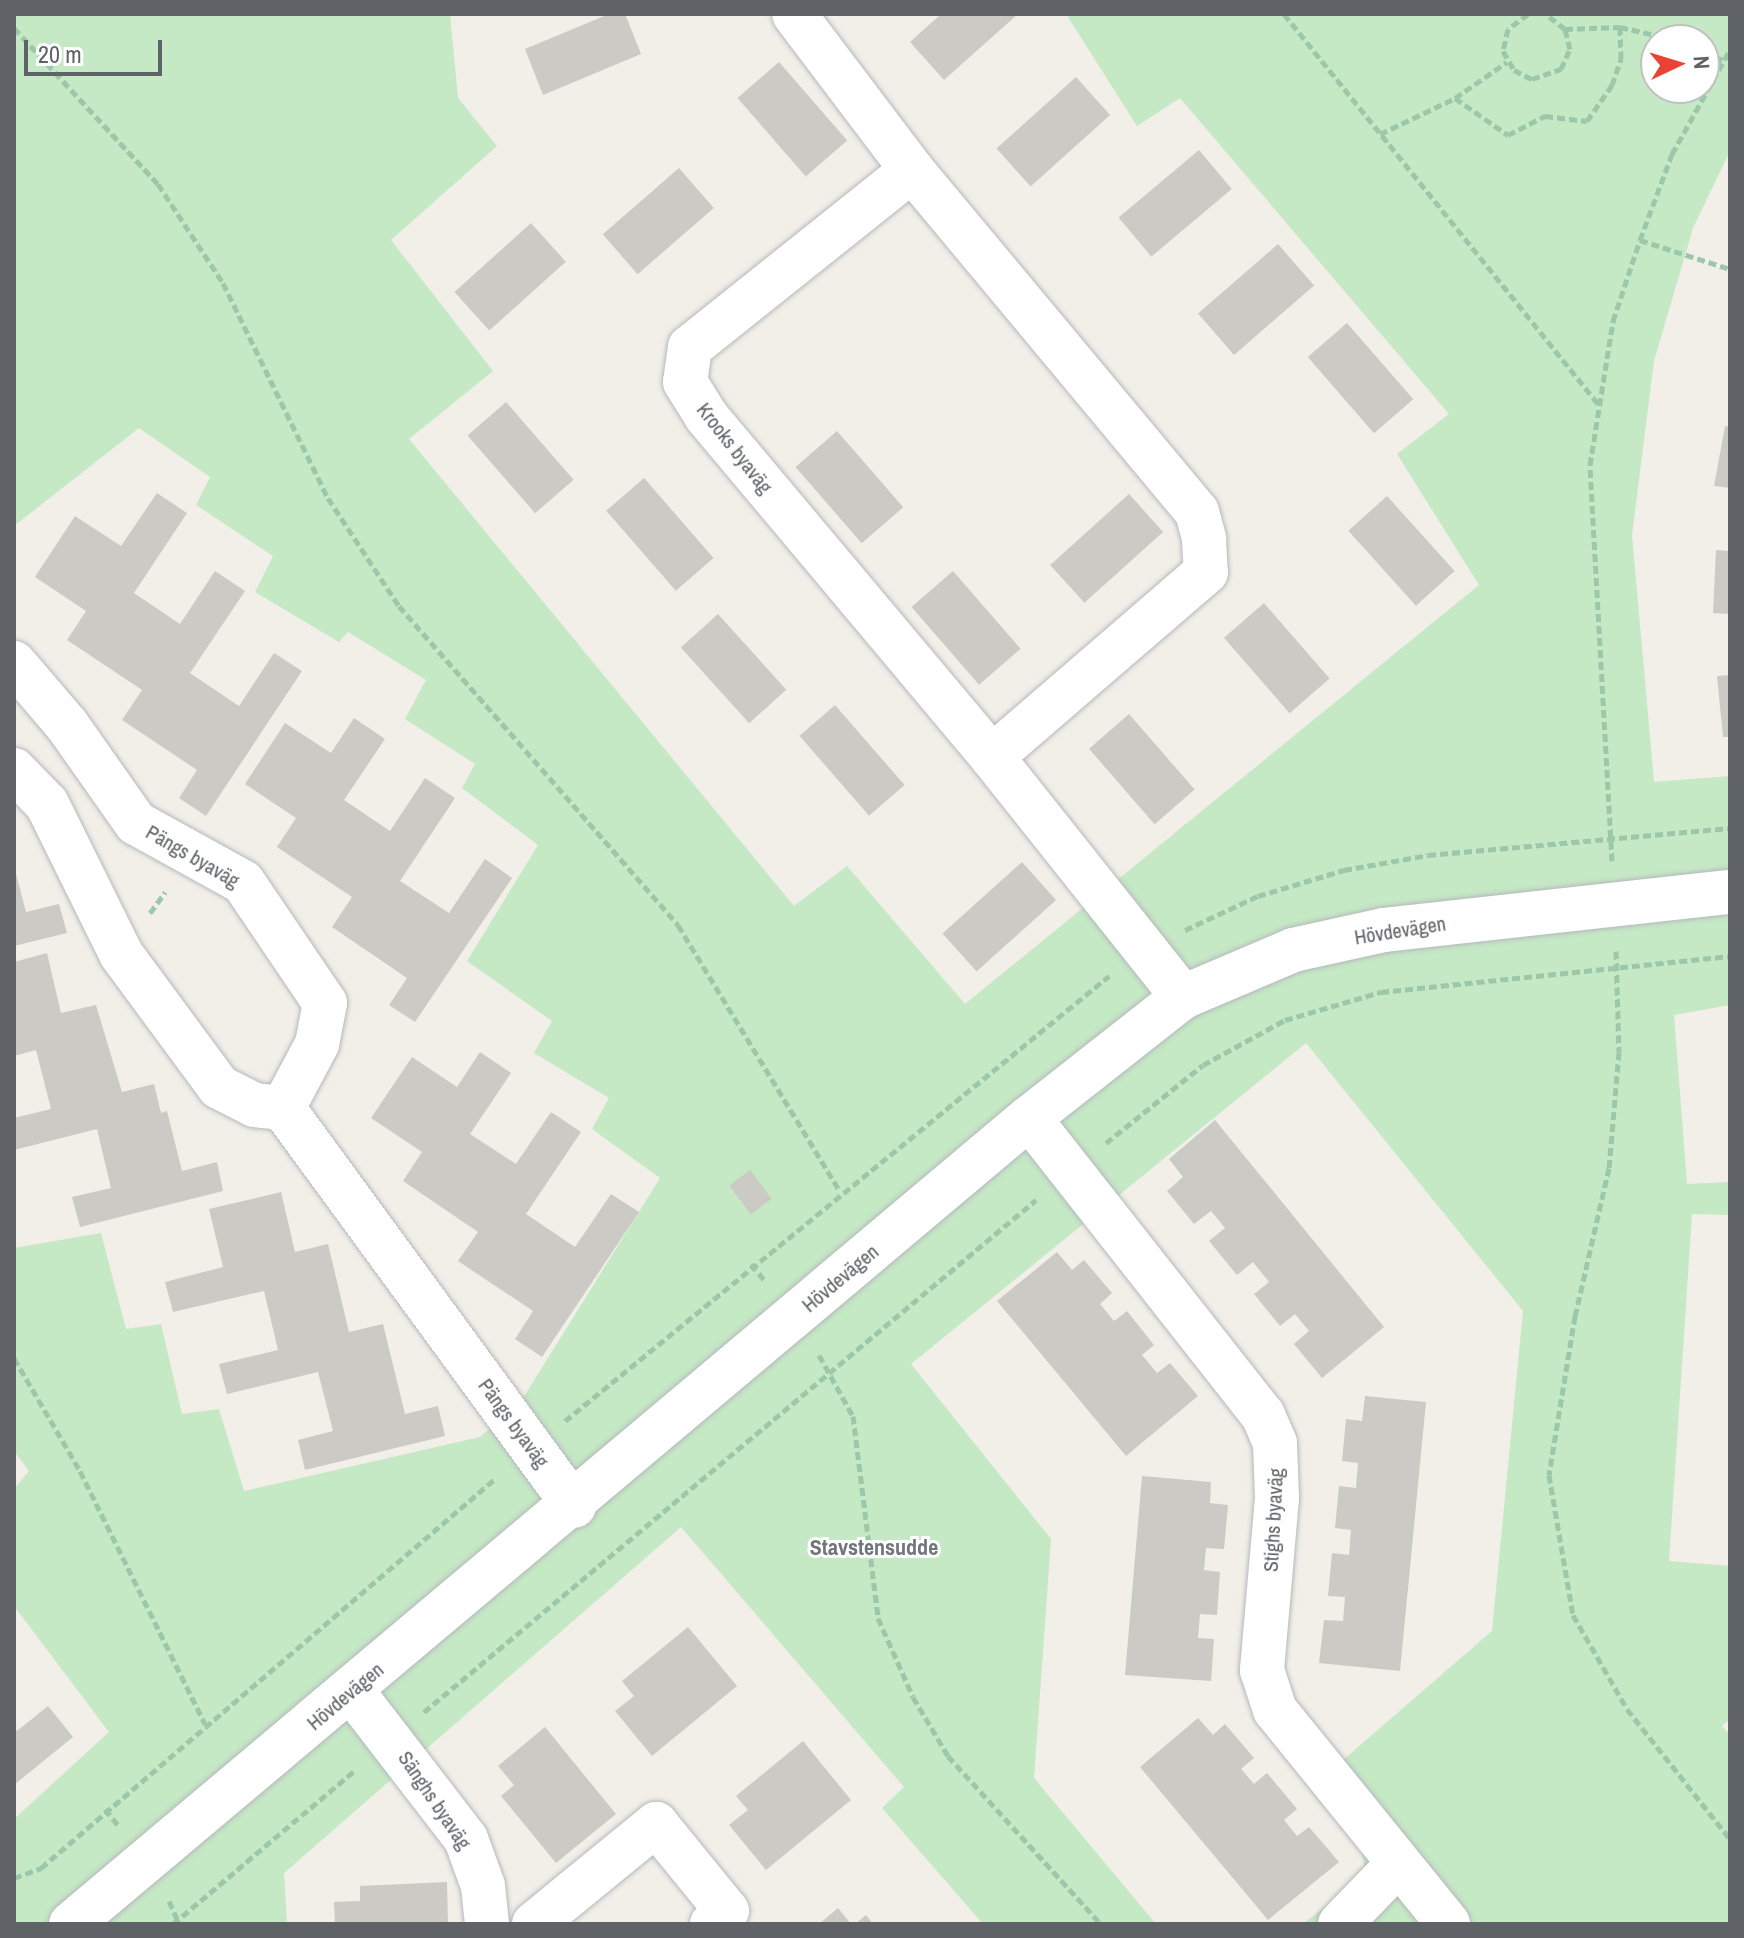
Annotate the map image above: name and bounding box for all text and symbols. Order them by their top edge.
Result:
scale bar [28,24,166,74]
north arrow [1640,24,1720,104]
text: 20 m [38,38,82,70]
text: N [1687,55,1717,70]
street label: Krooks byaväg [692,398,778,498]
street label: Pängs byaväg [142,820,244,892]
street label: Hövdevägen [1353,911,1447,949]
street label: Hövdevägen [797,1239,883,1317]
street label: Pängs byaväg [474,1374,554,1472]
street label: Stighs byaväg [1258,1467,1288,1573]
district label: Stavstensudde [810,1535,938,1561]
street label: Hövdevägen [302,1657,388,1735]
street label: Sänghs byaväg [393,1746,477,1854]

